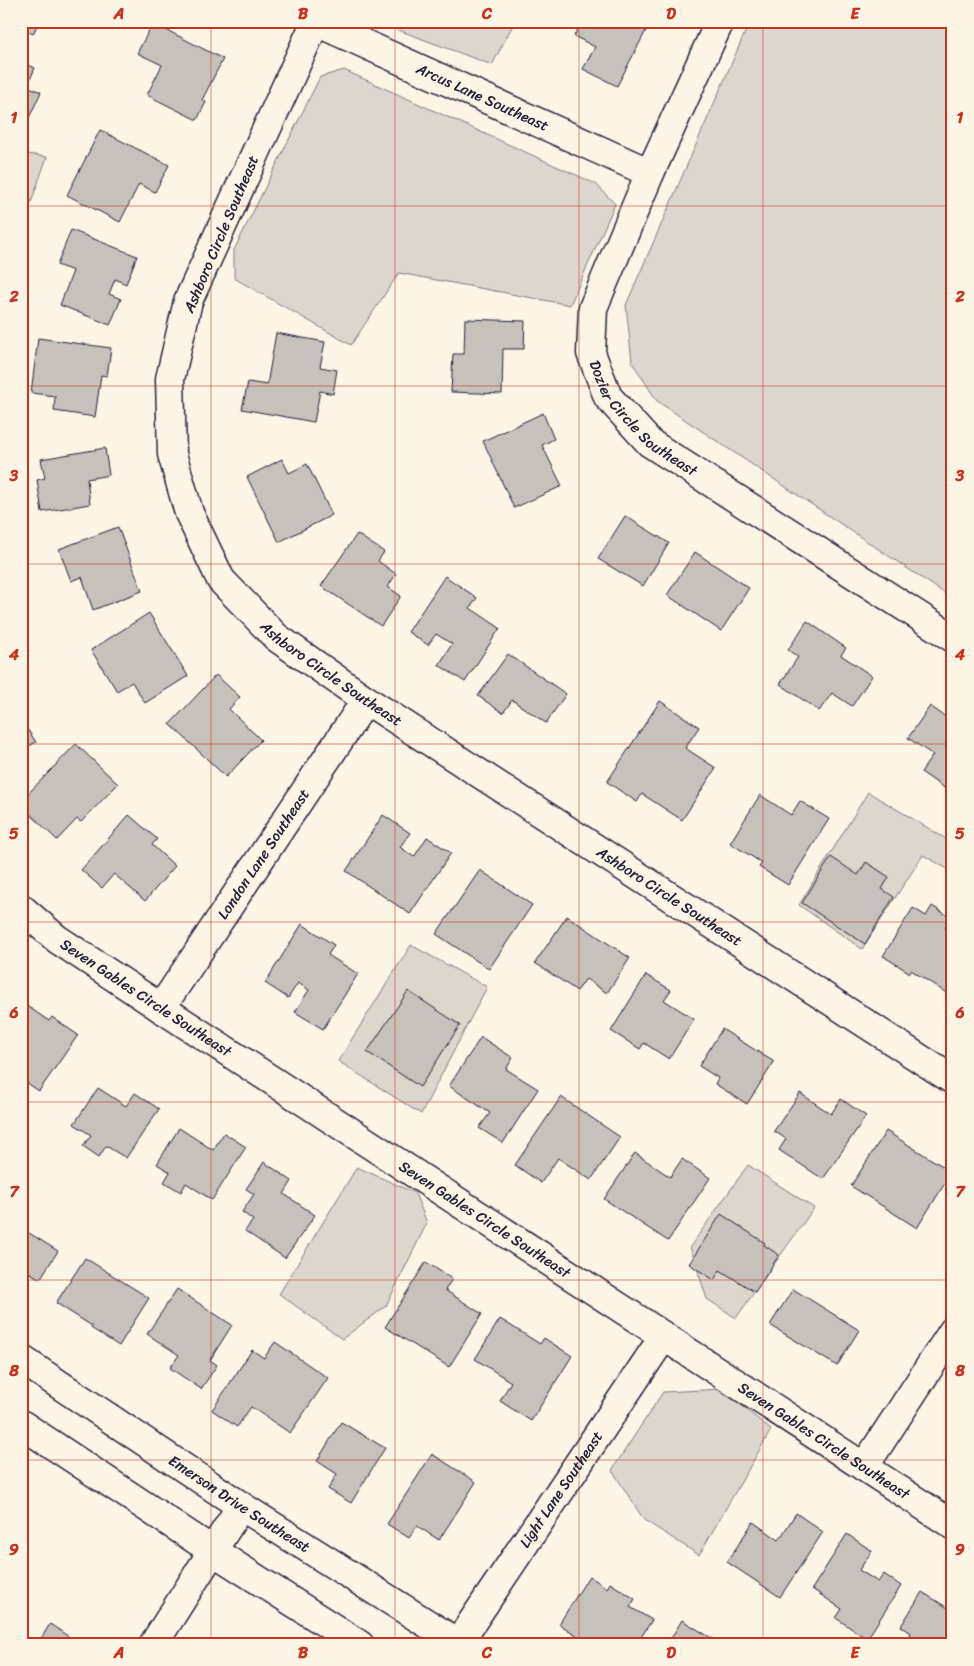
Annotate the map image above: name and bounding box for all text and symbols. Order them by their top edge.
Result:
text: A [113,0,124,28]
text: B [298,0,309,28]
text: C [481,0,493,28]
text: D [666,0,676,28]
text: E [851,0,861,28]
street label: Arcus Lane Southeast [411,56,553,139]
text: 1 [11,103,18,132]
text: 1 [957,103,964,132]
street label: Ashboro Circle Southeast [176,151,266,318]
text: 2 [8,282,19,311]
text: 2 [954,282,965,311]
street label: Dozier Circle Southeast [582,356,703,484]
text: 3 [9,461,19,490]
text: 3 [955,461,965,490]
street label: Ashboro Circle Southeast [253,614,408,733]
text: 4 [8,640,19,669]
text: 4 [954,640,965,669]
street label: London Lane Southeast [210,783,317,925]
text: 5 [9,819,19,848]
text: 5 [955,819,965,848]
street label: Ashboro Circle Southeast [590,839,748,954]
street label: Seven Gables Circle Southeast [55,932,238,1064]
text: 6 [8,998,19,1027]
text: 6 [954,998,965,1027]
street label: Seven Gables Circle Southeast [394,1154,577,1286]
text: 7 [9,1177,20,1206]
text: 7 [955,1177,966,1206]
text: 8 [8,1356,19,1385]
text: 8 [954,1356,965,1385]
street label: Seven Gables Circle Southeast [733,1375,916,1507]
street label: Light Lane Southeast [512,1425,610,1553]
street label: Emerson Drive Southeast [163,1448,316,1560]
text: 9 [9,1535,19,1564]
text: 9 [955,1535,965,1564]
text: A [113,1638,124,1666]
text: B [298,1638,309,1666]
text: C [481,1638,493,1666]
text: D [666,1638,676,1666]
text: E [851,1638,861,1666]

